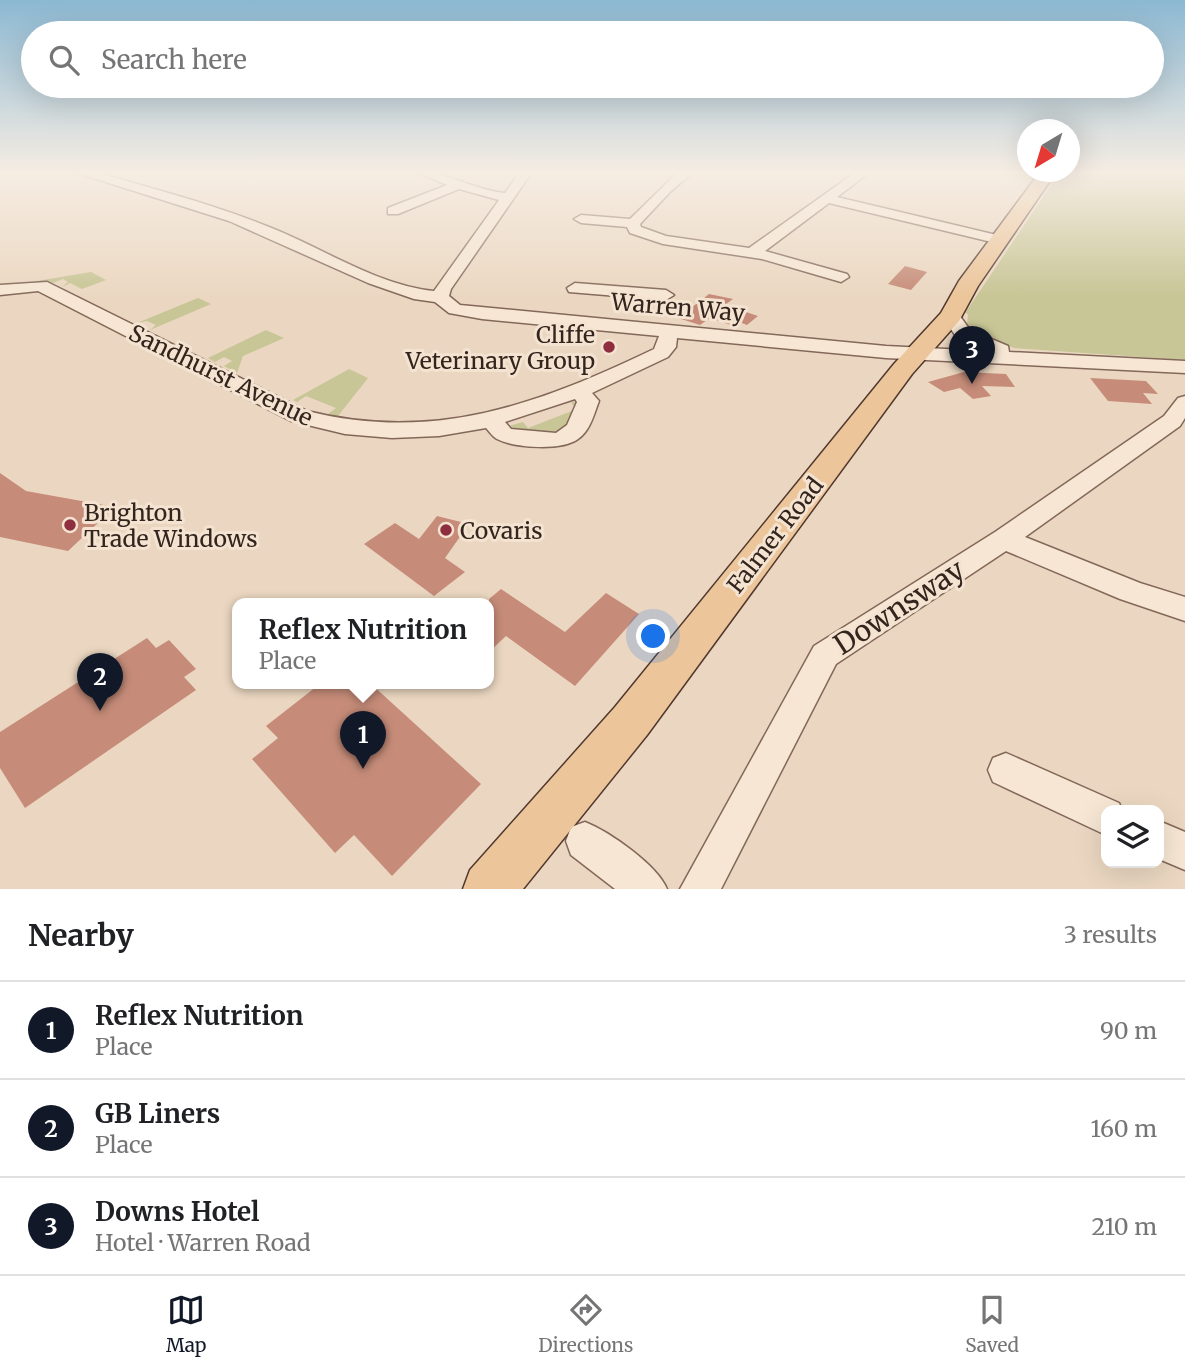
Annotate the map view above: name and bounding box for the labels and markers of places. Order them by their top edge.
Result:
place label: Cliffe Veterinary Group [405,320,595,375]
pin: 3 [949,326,995,384]
marker: Cliffe Veterinary Group [601,339,617,355]
place label: Brighton Trade Windows [84,498,258,553]
place label: Covaris [460,516,542,545]
marker: Brighton Trade Windows [62,517,78,533]
marker: Covaris [438,522,454,538]
pin: 2 [77,653,123,711]
pin: 1 [340,711,386,769]

